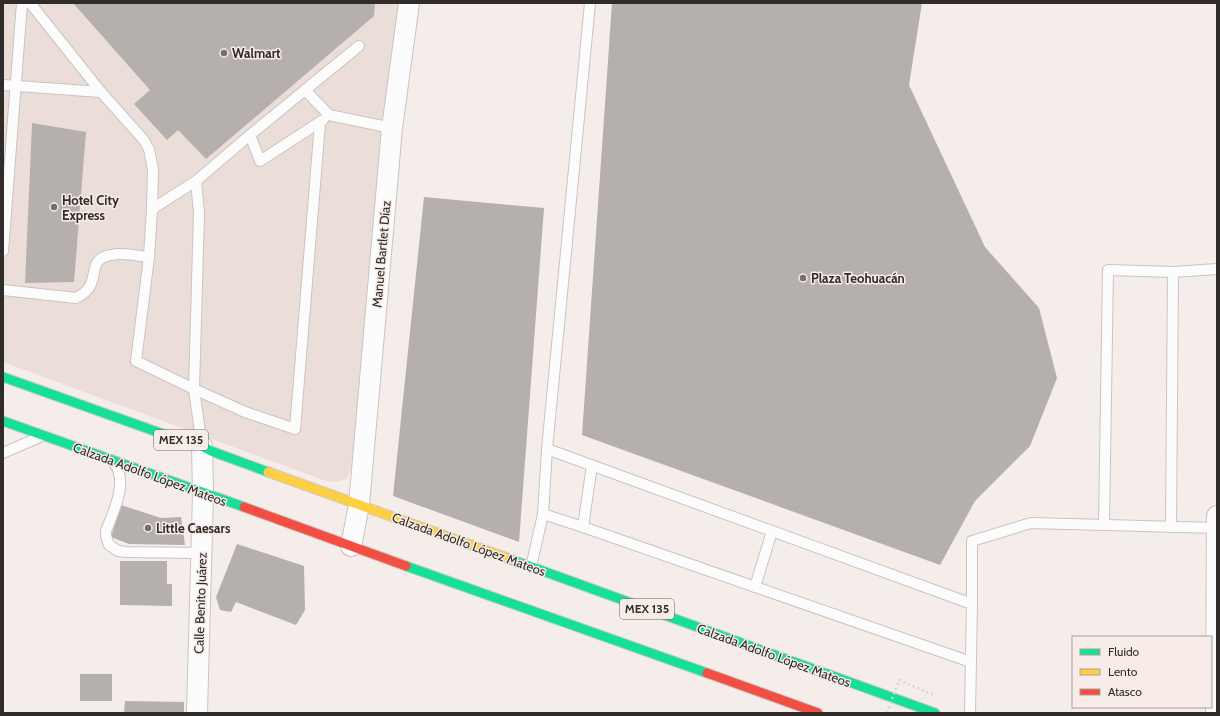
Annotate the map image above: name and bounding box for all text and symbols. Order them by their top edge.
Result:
place label: Walmart [232,45,281,61]
marker: Walmart [219,48,229,58]
place label: Hotel City Express [62,192,119,223]
street label: Manuel Bartlet Díaz [368,200,394,308]
marker: Hotel City Express [49,202,59,212]
place label: Plaza Teohuacán [811,270,905,286]
marker: Plaza Teohuacán [798,273,808,283]
road number: MEX 135 [154,430,208,450]
street label: Calzada Adolfo López Mateos [71,439,230,509]
street label: Calzada Adolfo López Mateos [390,509,549,579]
place label: Little Caesars [156,520,231,536]
marker: Little Caesars [143,523,153,533]
street label: Calle Benito Juárez [190,552,210,654]
road number: MEX 135 [620,599,674,619]
street label: Calzada Adolfo López Mateos [695,620,854,690]
legend [1072,636,1212,708]
text: Fluido [1108,644,1140,659]
text: Lento [1108,664,1138,679]
text: Atasco [1108,684,1142,699]

